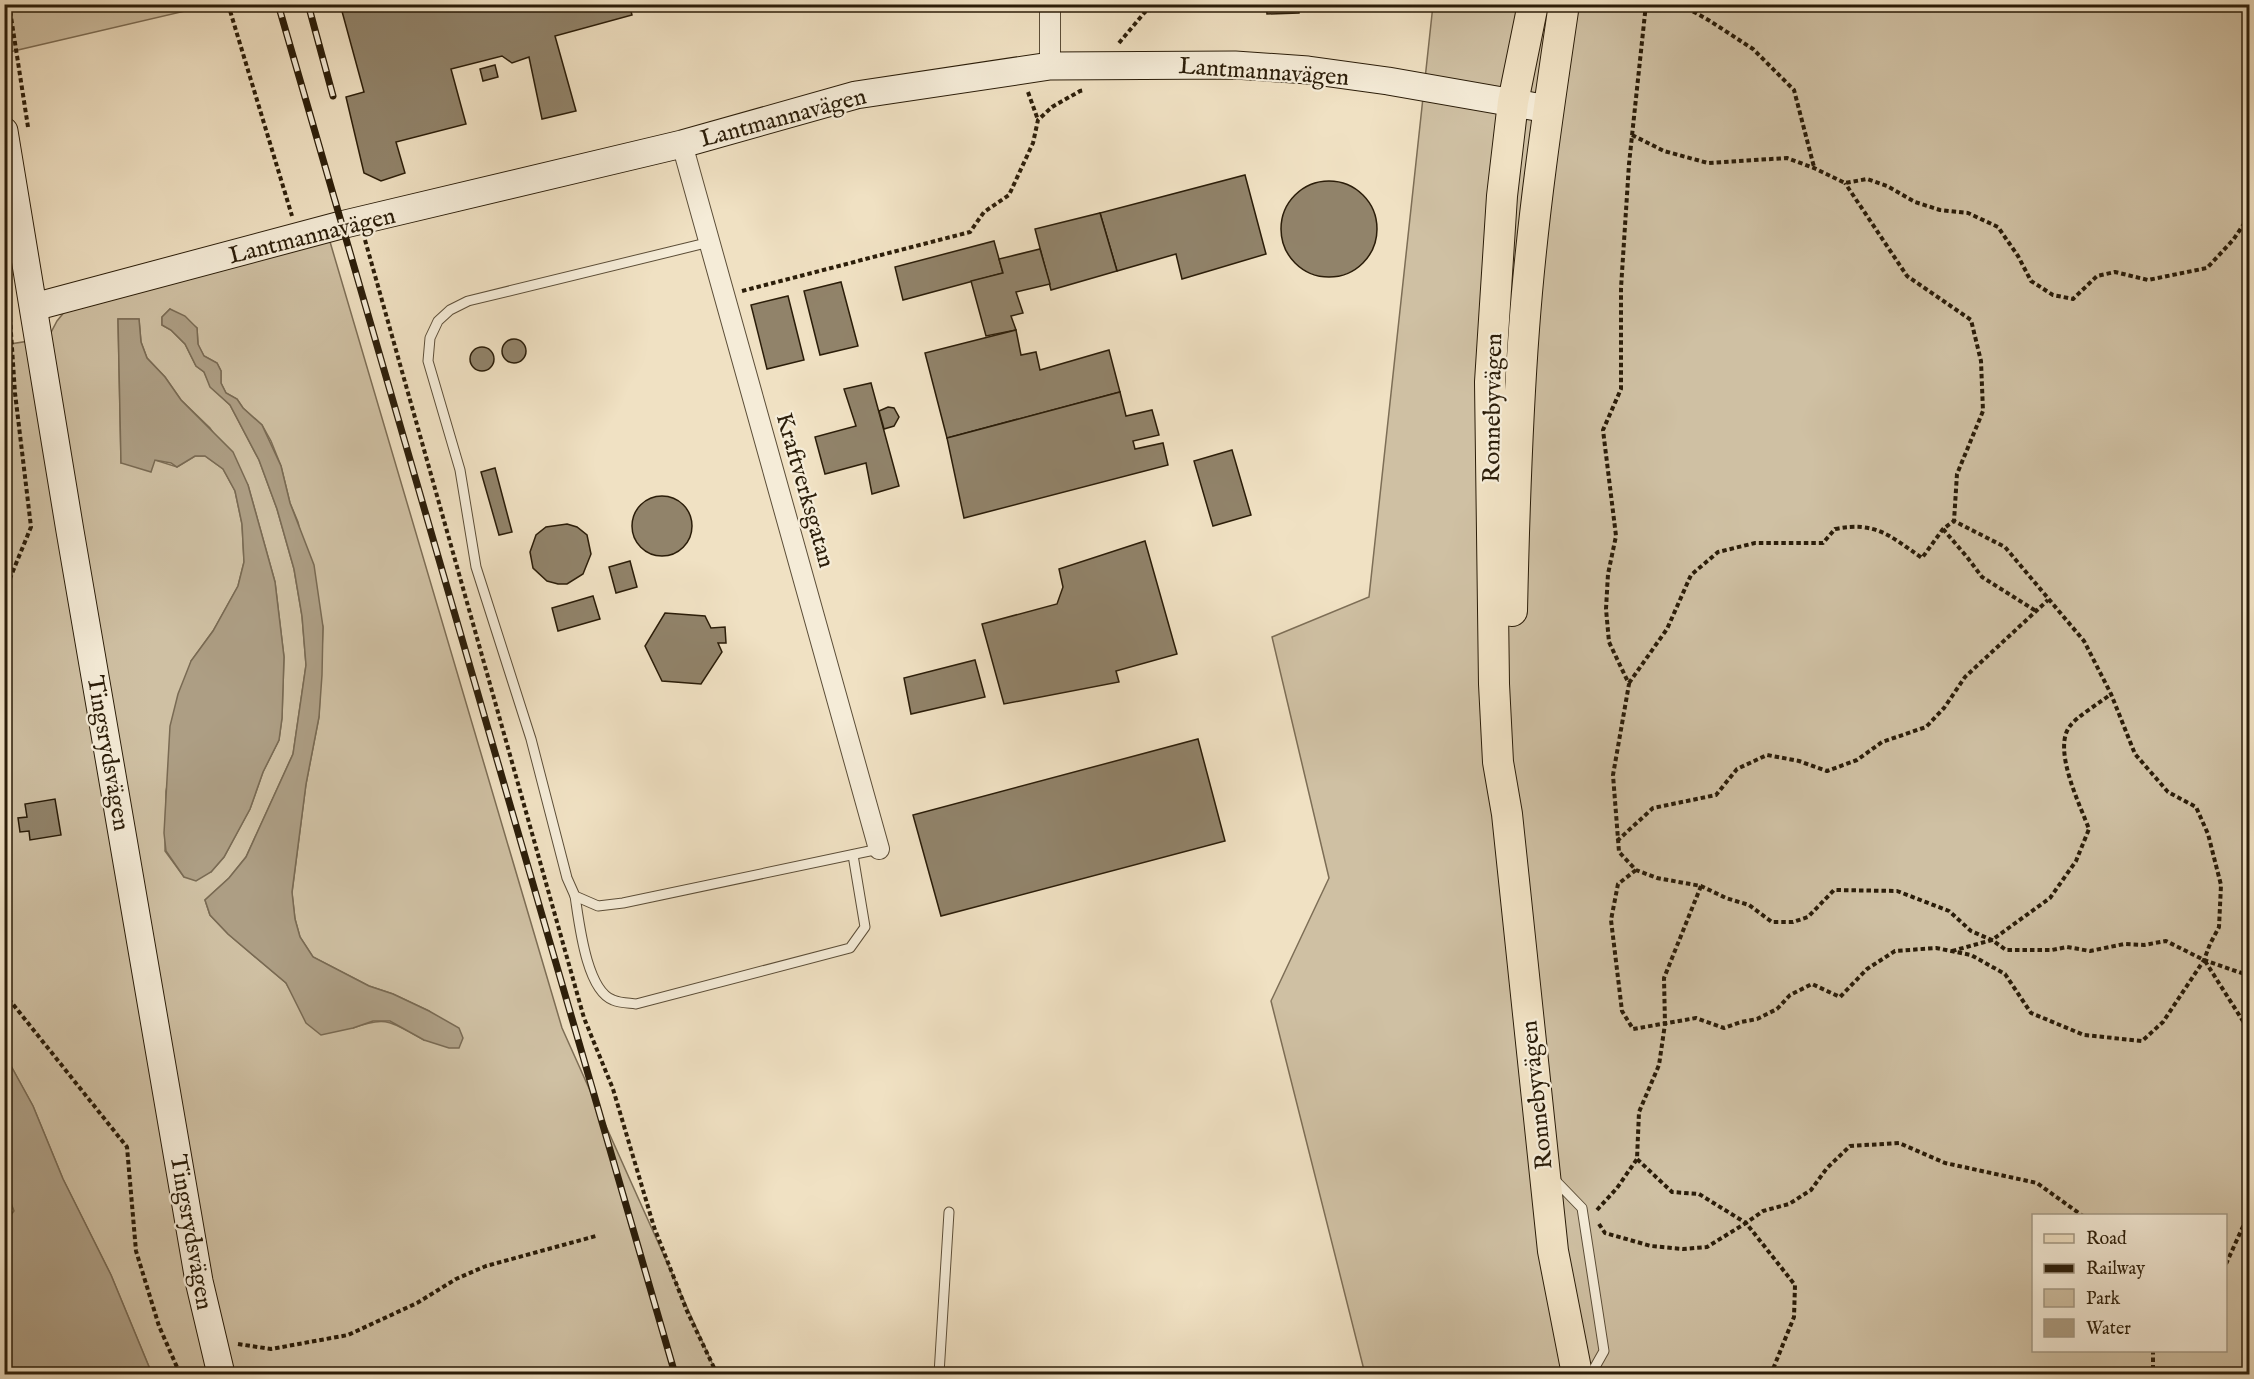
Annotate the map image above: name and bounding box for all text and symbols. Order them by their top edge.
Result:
street label: Lantmannavägen [1178,51,1350,94]
street label: Lantmannavägen [697,81,870,156]
street label: Lantmannavägen [226,201,399,272]
street label: Ronnebyvägen [1477,333,1510,483]
street label: Kraftverksgatan [768,409,842,572]
street label: Tingsrydsvägen [79,673,136,834]
street label: Ronnebyvägen [1514,1019,1561,1171]
street label: Tingsrydsvägen [162,1152,219,1313]
legend [2032,1214,2227,1352]
text: Road [2086,1228,2127,1251]
text: Railway [2086,1258,2145,1281]
text: Park [2086,1288,2121,1311]
text: Water [2086,1318,2131,1341]

